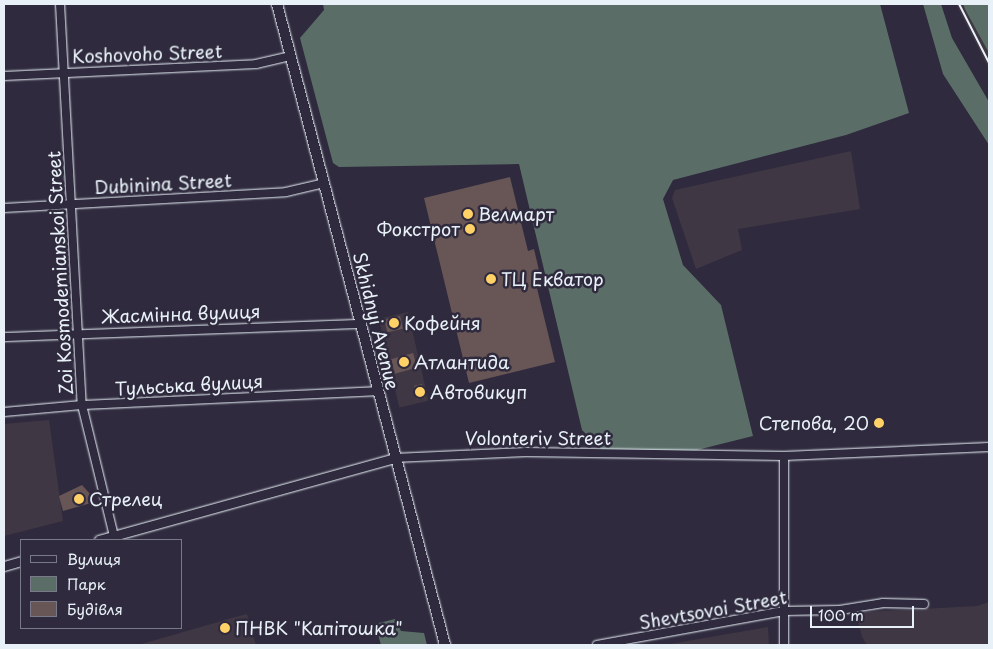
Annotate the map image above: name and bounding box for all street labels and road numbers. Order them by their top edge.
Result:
street label: Koshovoho Street [71,41,223,67]
street label: Zoi Kosmodemianskoi Street [43,150,77,396]
street label: Dubinina Street [94,170,232,198]
street label: Skhidnyi Avenue [348,250,404,392]
street label: Жасмінна вулиця [101,300,261,328]
street label: Тульська вулиця [114,370,264,400]
street label: Volonteriv Street [465,427,611,449]
street label: Shevtsovoi Street [638,586,788,634]

